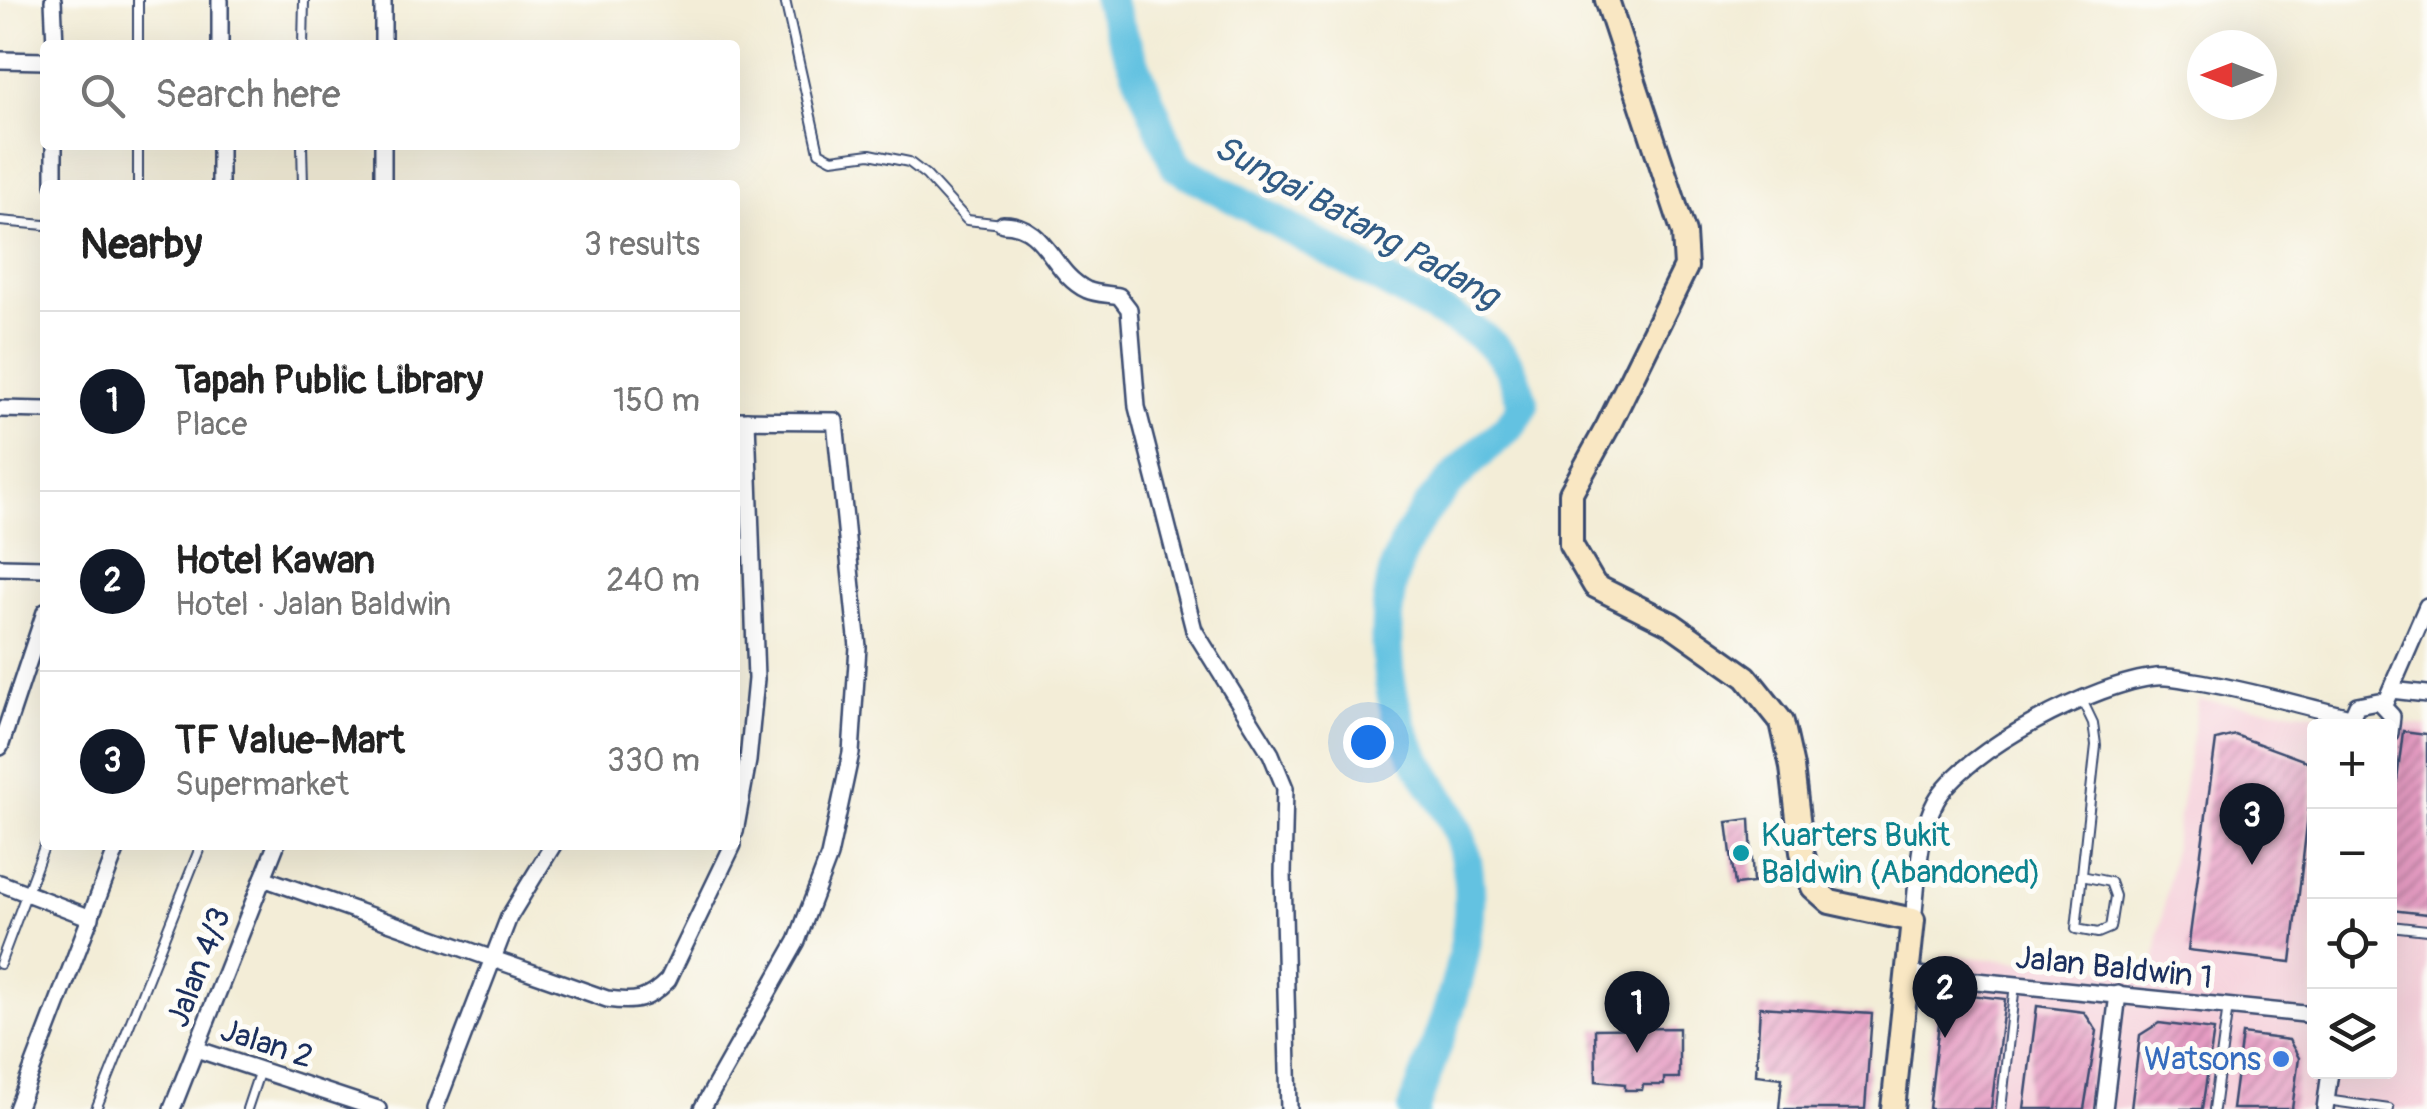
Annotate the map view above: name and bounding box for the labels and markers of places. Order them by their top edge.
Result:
pin: 3 [2220,782,2284,865]
place label: Kuarters Bukit Baldwin (Abandoned) [1761,816,2041,893]
marker: Kuarters Bukit Baldwin (Abandoned) [1730,842,1752,864]
pin: 2 [1912,956,1978,1038]
pin: 1 [1604,970,1670,1053]
place label: Watsons [2144,1040,2261,1080]
marker: Watsons [2270,1048,2292,1070]

